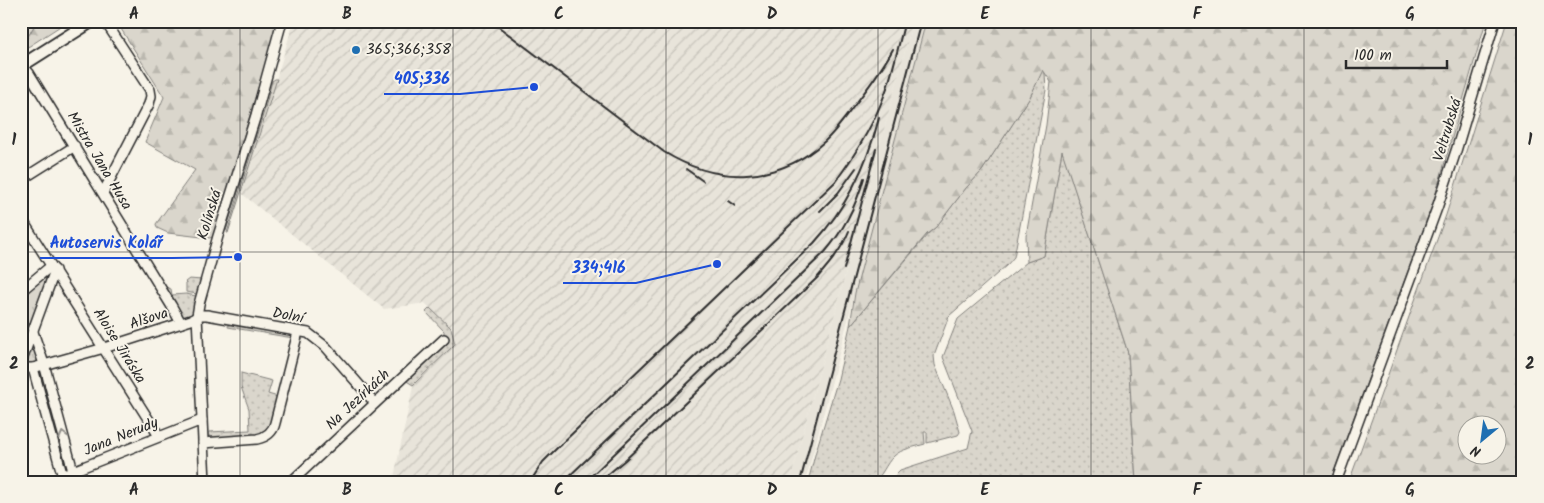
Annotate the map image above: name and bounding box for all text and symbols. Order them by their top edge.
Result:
text: A [129,2,139,27]
text: B [342,2,352,27]
text: C [554,2,564,27]
text: D [767,2,778,27]
text: E [981,2,991,27]
text: F [1193,2,1203,27]
text: G [1405,2,1415,27]
place label: 365;366;358 [366,38,452,62]
scale bar [1346,38,1448,70]
marker: 365;366;358 [350,44,362,56]
text: 100 m [1354,44,1392,68]
callout: 405;336 [384,63,460,94]
text: 405;336 [394,67,450,92]
street label: Veltrubská [1427,94,1470,164]
street label: Mistra Jana Husa [60,107,138,215]
text: 1 [12,128,17,153]
text: 1 [1528,128,1533,153]
street label: Kolínská [191,185,230,243]
callout: Autoservis Kolář [40,227,172,258]
text: Autoservis Kolář [50,231,164,256]
callout: 334;416 [563,252,636,283]
text: 334;416 [571,256,626,281]
street label: Dolní [270,301,308,331]
street label: Alšova [127,302,171,336]
street label: Aloise Jiráska [86,303,152,389]
text: 2 [9,352,19,377]
text: 2 [1525,352,1535,377]
street label: Na Jezírkách [320,364,396,436]
street label: Jana Nerudy [80,411,163,463]
north arrow [1456,416,1506,466]
one-way arrow [58,430,69,439]
text: N [1467,439,1485,462]
text: A [129,478,139,503]
text: B [342,478,352,503]
text: C [554,478,564,503]
text: D [767,478,778,503]
text: E [981,478,991,503]
text: F [1193,478,1203,503]
text: G [1405,478,1415,503]

